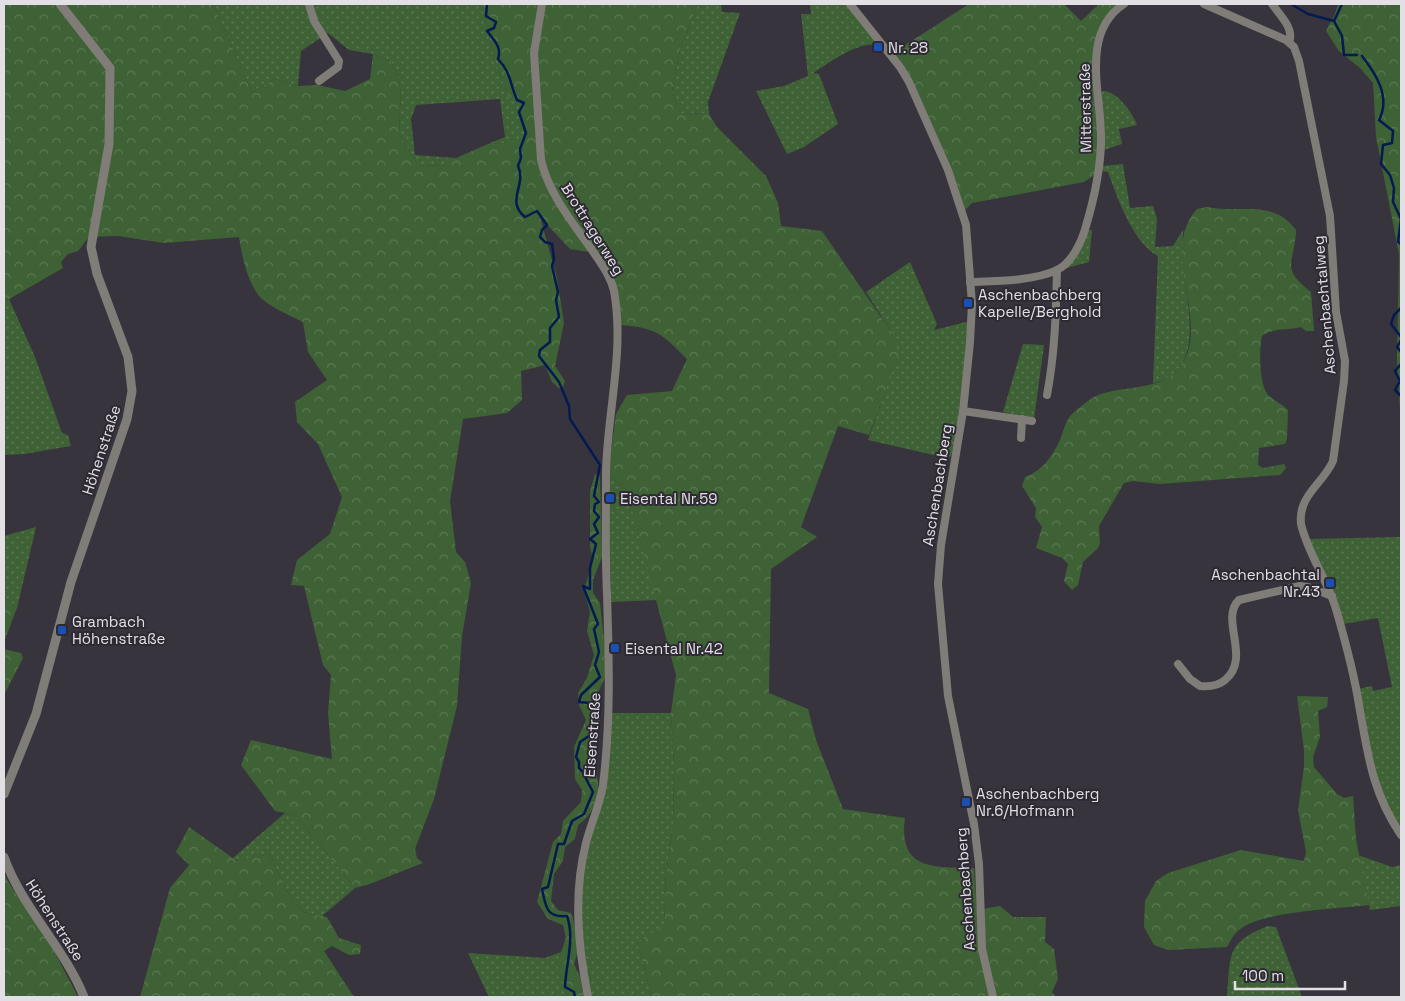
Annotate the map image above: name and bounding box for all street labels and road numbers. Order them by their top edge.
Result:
street label: Mitterstraße [1075,63,1095,153]
street label: Brottragerweg [557,180,629,278]
street label: Aschenbachtalweg [1308,235,1340,375]
street label: Höhenstraße [78,403,124,497]
street label: Aschenbachberg [918,423,956,547]
street label: Eisenstraße [580,692,604,778]
street label: Aschenbachberg [951,827,979,951]
street label: Höhenstraße [22,876,88,964]

